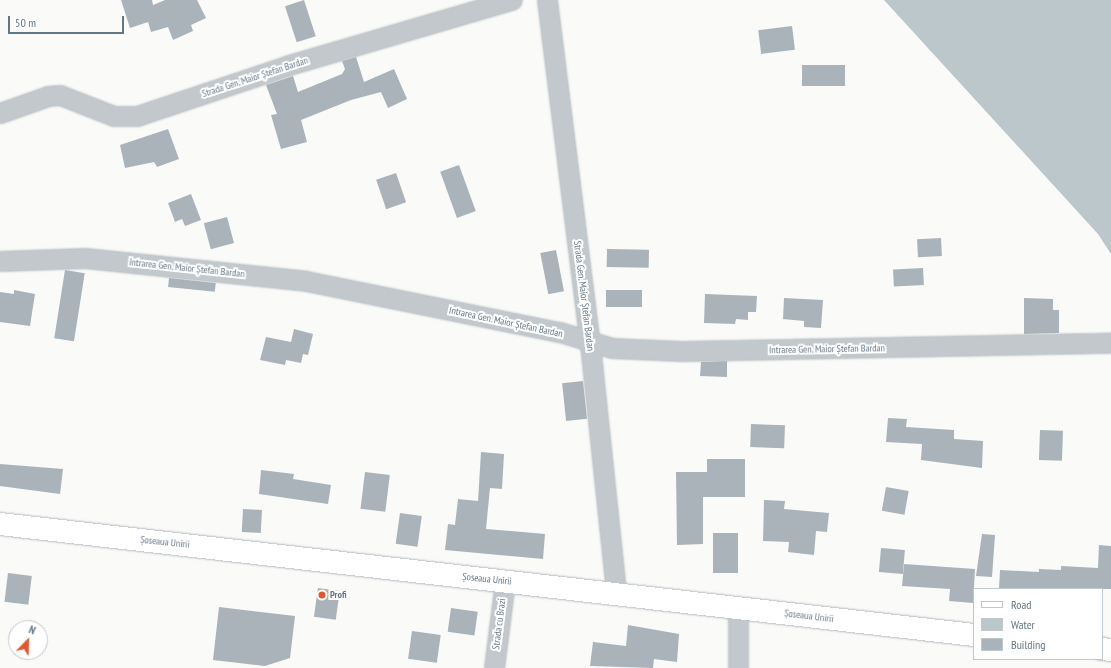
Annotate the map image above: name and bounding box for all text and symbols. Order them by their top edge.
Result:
scale bar [10,8,126,34]
text: 50 m [15,15,36,30]
street label: Strada Gen. Maior Ștefan Bardan [200,54,310,100]
street label: Strada Gen. Maior Ștefan Bardan [571,240,597,352]
street label: Intrarea Gen. Maior Ștefan Bardan [128,256,246,280]
street label: Intrarea Gen. Maior Ștefan Bardan [448,304,564,340]
street label: Intrarea Gen. Maior Ștefan Bardan [769,342,885,356]
street label: Șoseaua Unirii [140,533,190,551]
street label: Șoseaua Unirii [462,570,512,588]
legend [973,588,1103,660]
place label: Profi [330,589,347,601]
marker: Profi [317,590,327,600]
text: Road [1011,597,1031,612]
street label: Strada cu Brazi [490,598,508,650]
street label: Șoseaua Unirii [784,607,834,625]
text: Water [1011,617,1035,632]
north arrow [8,620,48,660]
text: N [27,622,38,637]
text: Building [1011,637,1046,652]

